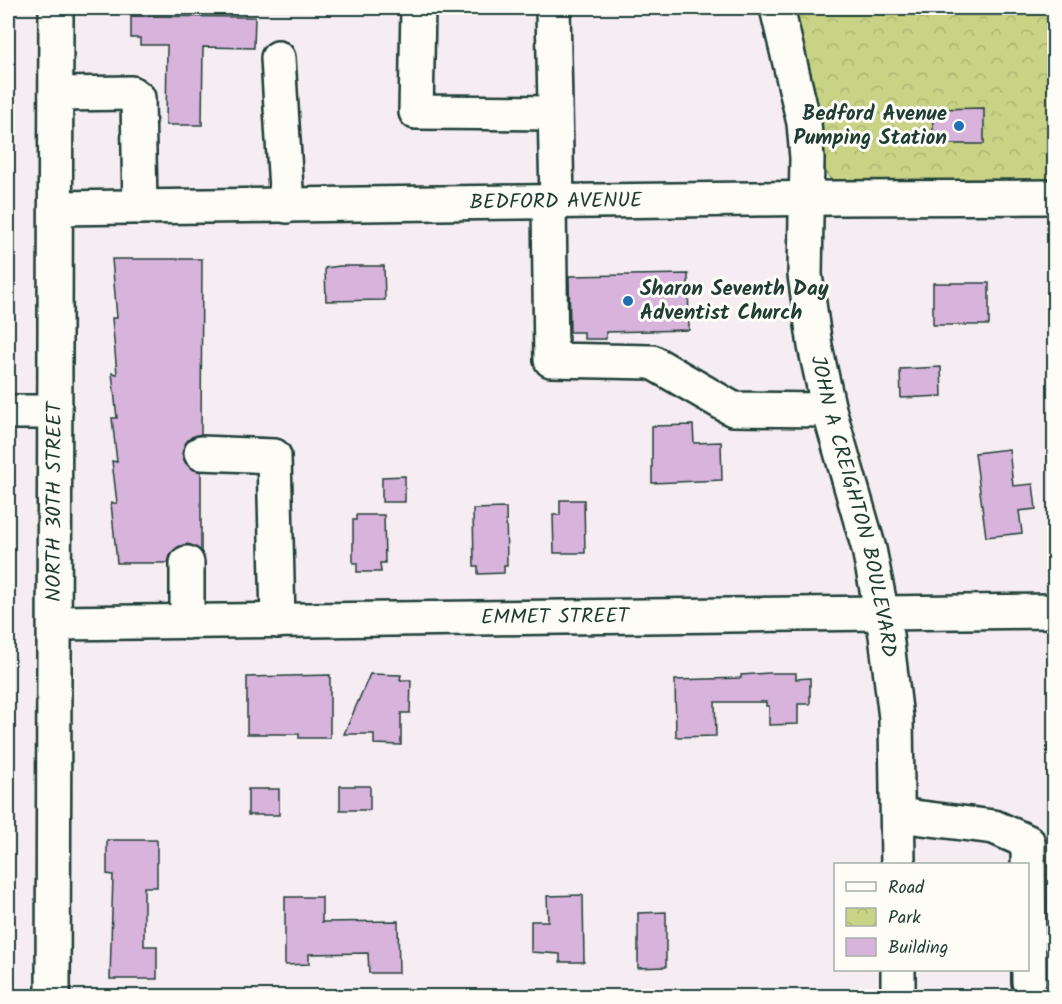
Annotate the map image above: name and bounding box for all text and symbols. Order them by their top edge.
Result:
place label: Bedford Avenue Pumping Station [794,98,947,155]
marker: Bedford Avenue Pumping Station [952,119,966,133]
street label: BEDFORD AVENUE [469,184,643,219]
place label: Sharon Seventh Day Adventist Church [640,273,829,330]
marker: Sharon Seventh Day Adventist Church [621,294,635,308]
street label: JOHN A CREIGHTON BOULEVARD [801,352,905,659]
street label: NORTH 30TH STREET [38,400,71,602]
street label: EMMET STREET [481,600,631,634]
legend [834,863,1029,971]
text: Road [888,874,925,903]
text: Park [888,904,921,933]
text: Building [888,934,948,963]

